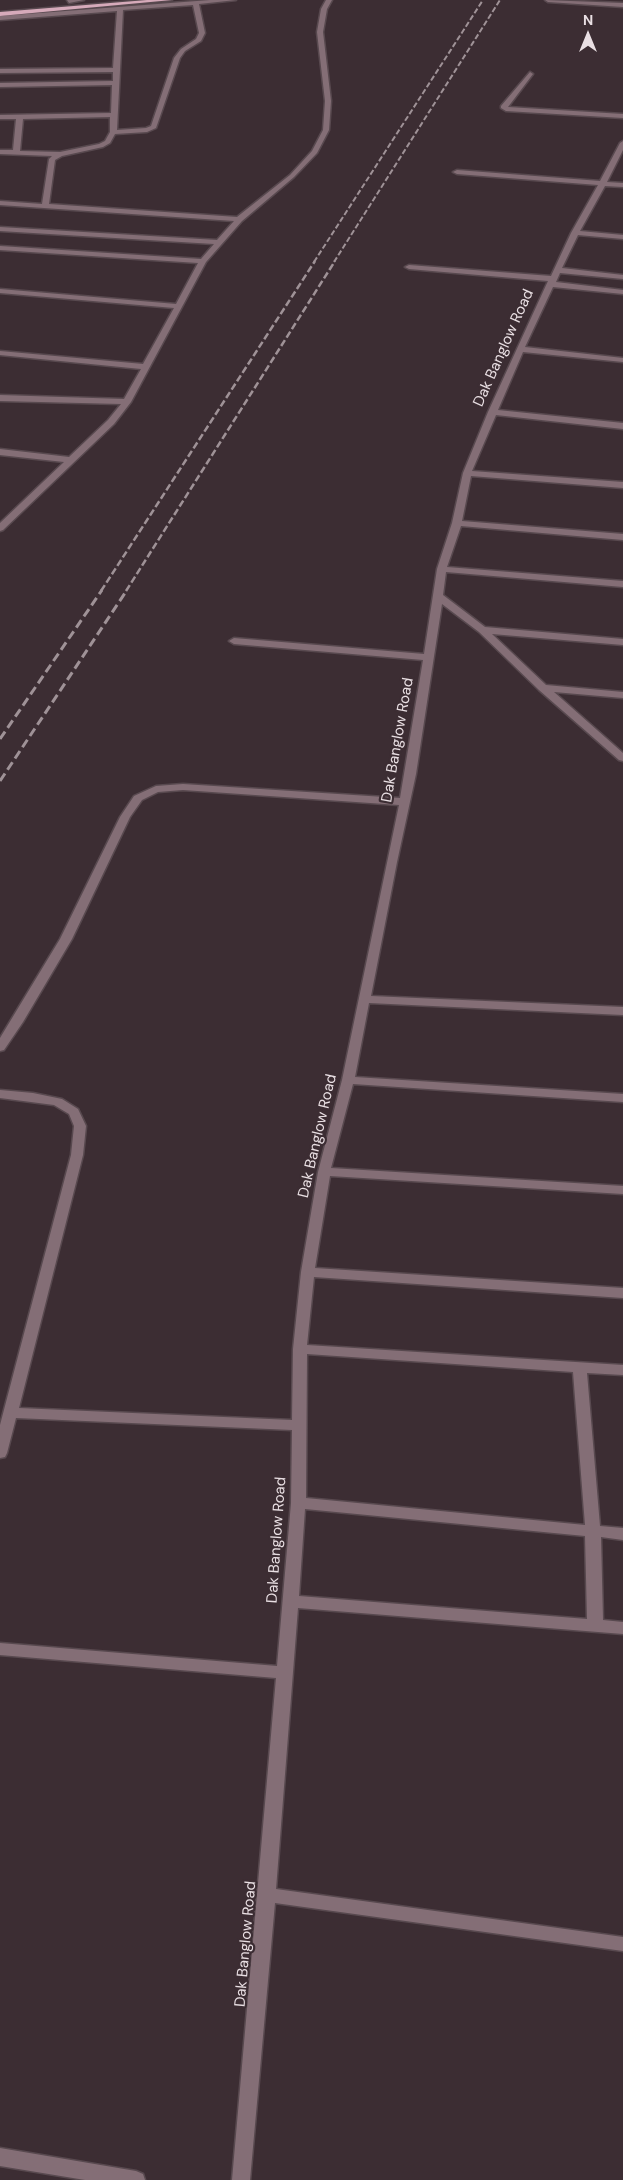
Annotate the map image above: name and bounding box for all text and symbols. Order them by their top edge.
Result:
north arrow [563,10,613,60]
text: N [583,11,593,29]
street label: Dak Banglow Road [470,287,538,409]
street label: Dak Banglow Road [378,676,418,804]
street label: Dak Banglow Road [295,1072,341,1200]
street label: Dak Banglow Road [264,1476,290,1604]
street label: Dak Banglow Road [232,1880,260,2008]

